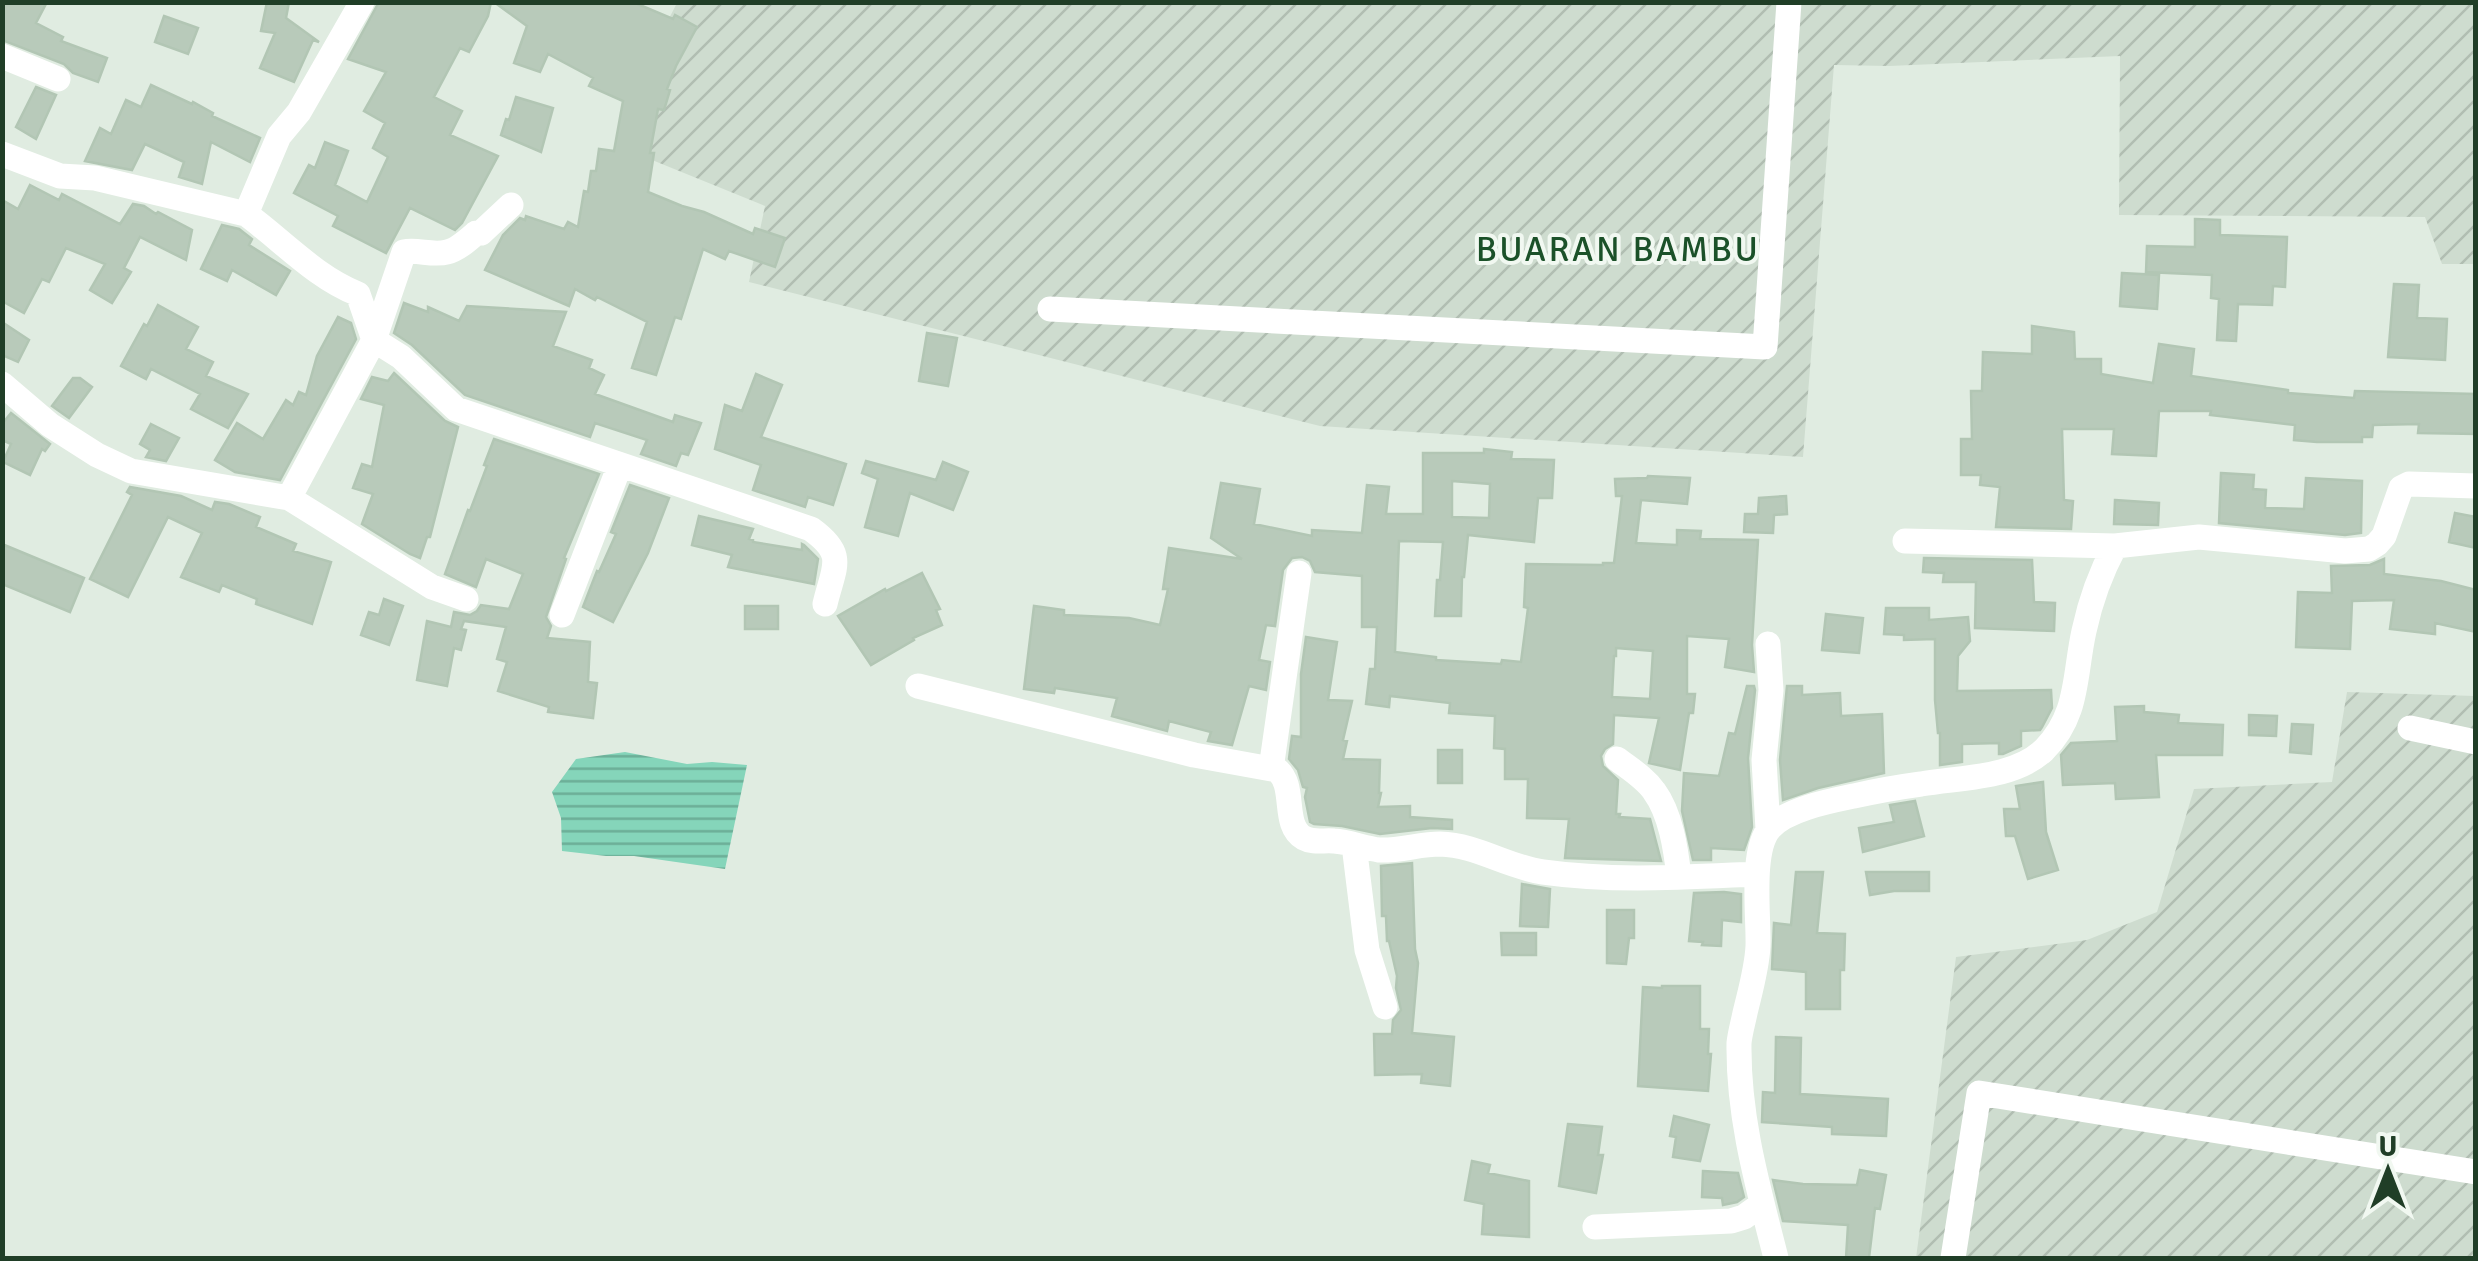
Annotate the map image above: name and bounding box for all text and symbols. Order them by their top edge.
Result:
district label: BUARAN BAMBU [1476,228,1760,271]
north arrow [2338,1121,2438,1221]
text: U [2379,1130,2397,1164]

